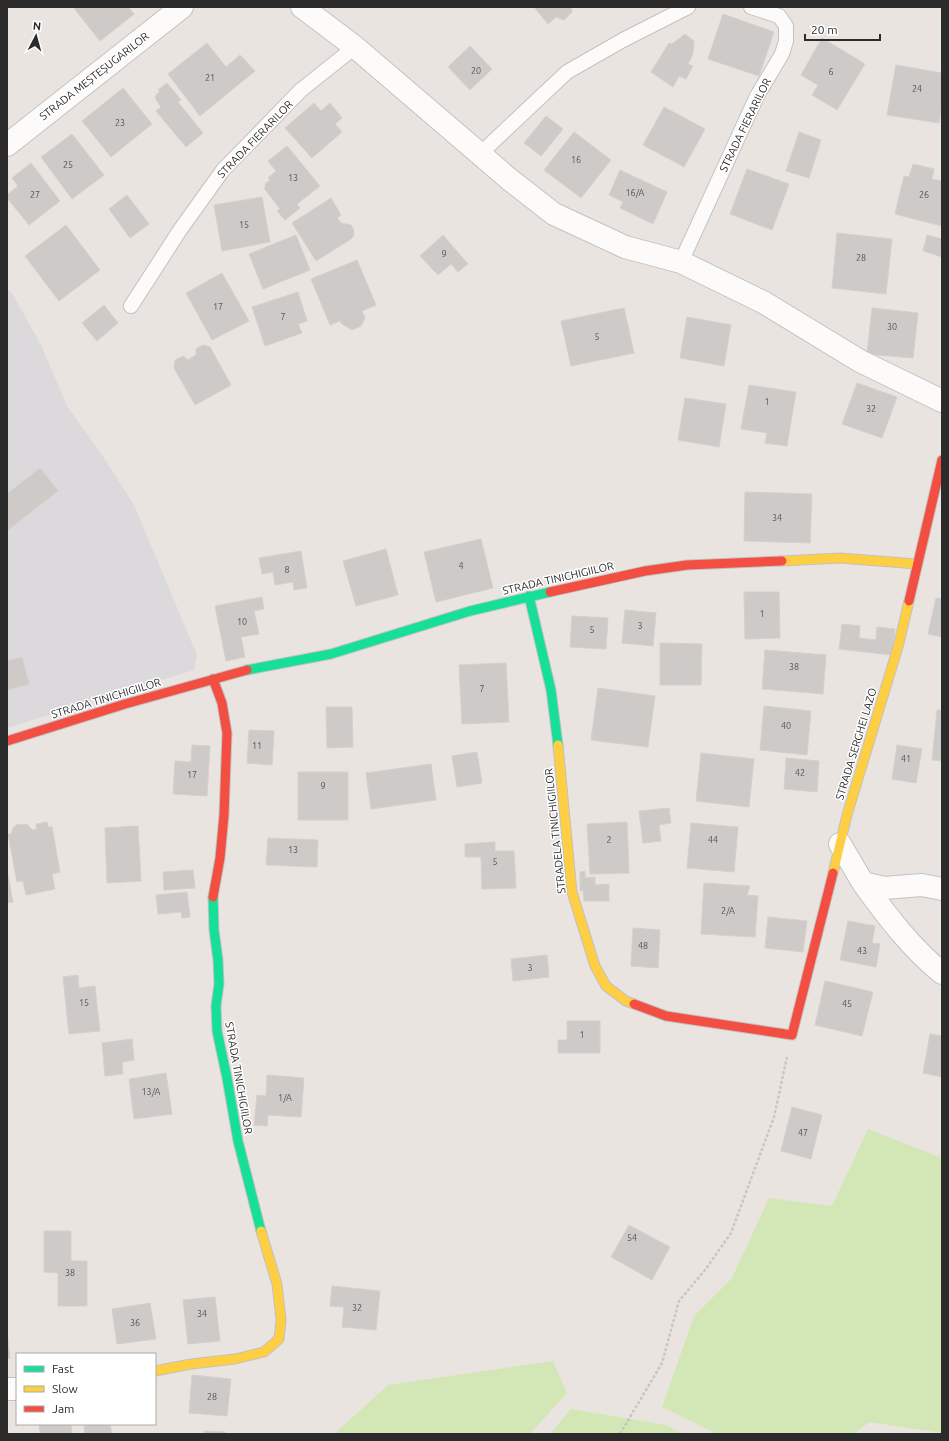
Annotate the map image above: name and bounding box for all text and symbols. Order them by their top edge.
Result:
north arrow [16,16,56,56]
scale bar [805,16,880,42]
text: N [32,20,42,32]
text: 20 m [811,23,838,36]
street label: STRADA MEȘTEȘUGARILOR [37,30,151,122]
house number: 20 [471,66,481,76]
house number: 6 [828,67,834,77]
house number: 21 [205,73,215,83]
street label: STRADA FIERARILOR [717,76,773,174]
house number: 24 [912,84,922,94]
street label: STRADA FIERARILOR [215,98,295,180]
house number: 23 [115,118,125,128]
house number: 16 [571,155,581,165]
house number: 25 [63,160,73,170]
house number: 13 [288,173,298,183]
house number: 16/A [626,188,645,198]
house number: 27 [30,190,40,200]
house number: 26 [919,190,929,200]
house number: 15 [239,220,249,230]
house number: 9 [441,249,447,259]
house number: 28 [856,253,866,263]
house number: 17 [213,302,223,312]
house number: 7 [280,312,286,322]
house number: 30 [887,322,897,332]
house number: 5 [594,332,600,342]
house number: 1 [764,397,770,407]
house number: 32 [866,404,876,414]
house number: 34 [772,513,782,523]
street label: STRADA TINICHIGIILOR [501,559,615,597]
house number: 4 [458,561,464,571]
house number: 8 [284,565,290,575]
house number: 1 [759,609,765,619]
house number: 10 [237,617,247,627]
house number: 3 [637,621,643,631]
house number: 5 [589,625,595,635]
house number: 38 [789,662,799,672]
street label: STRADA TINICHIGIILOR [50,676,162,720]
house number: 7 [479,684,485,694]
street label: STRADA SERGHEI LAZO [833,687,879,801]
house number: 40 [781,721,791,731]
house number: 11 [252,741,262,751]
house number: 41 [901,754,911,764]
street label: STRADELA TINICHIGIILOR [542,768,568,894]
house number: 42 [795,768,805,778]
house number: 17 [187,770,197,780]
house number: 9 [320,781,326,791]
house number: 2 [606,835,612,845]
house number: 44 [708,835,718,845]
house number: 13 [288,845,298,855]
house number: 5 [492,857,498,867]
house number: 2/A [721,906,735,916]
house number: 48 [638,941,648,951]
house number: 43 [857,946,867,956]
house number: 3 [527,963,533,973]
house number: 15 [79,998,89,1008]
house number: 45 [842,999,852,1009]
street label: STRADA TINICHIGIILOR [223,1021,255,1135]
house number: 1 [579,1030,585,1040]
house number: 13/A [142,1087,161,1097]
house number: 1/A [278,1093,292,1103]
house number: 47 [798,1128,808,1138]
house number: 54 [627,1233,637,1243]
house number: 38 [65,1268,75,1278]
house number: 32 [352,1303,362,1313]
house number: 34 [197,1309,207,1319]
house number: 36 [130,1318,140,1328]
legend [16,1353,156,1425]
text: Fast [52,1362,74,1375]
text: Slow [52,1382,78,1395]
house number: 28 [207,1392,217,1402]
text: Jam [52,1402,74,1415]

